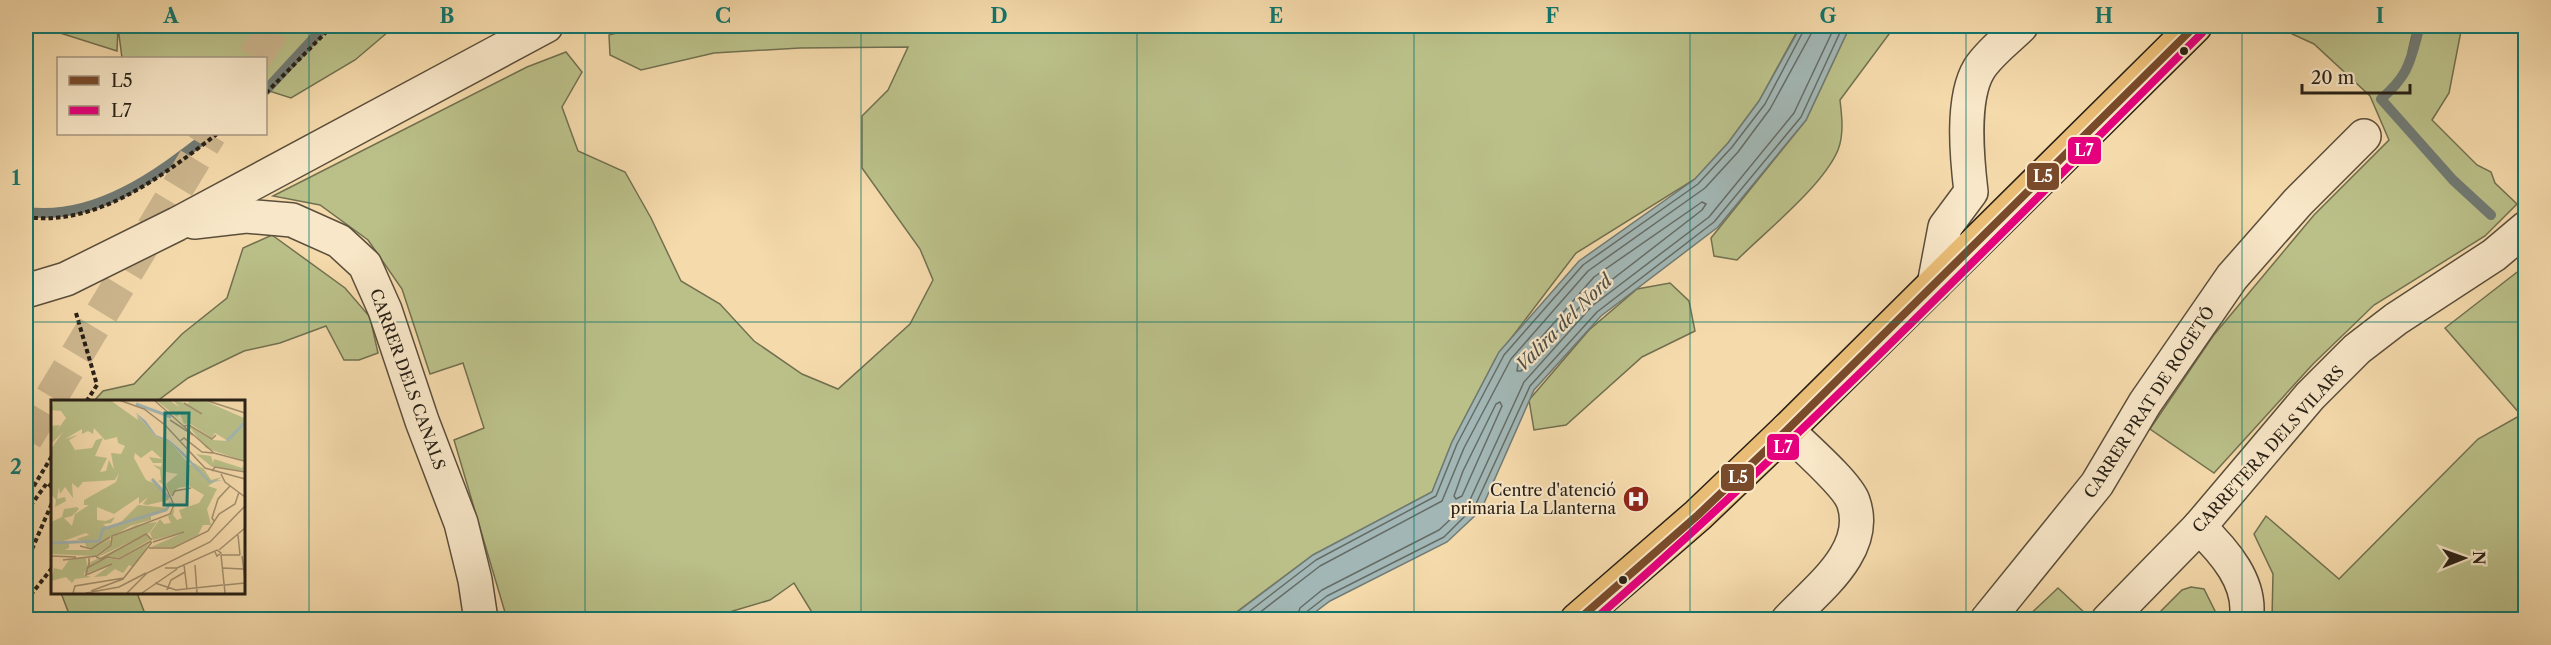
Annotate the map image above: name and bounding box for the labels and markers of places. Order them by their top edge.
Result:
unlabelled marker [2178,45,2190,57]
place label: Centre d'atenció primaria La Llanterna [1451,480,1617,518]
hospital icon: Centre d'atenció primaria La Llanterna [1621,484,1651,514]
unlabelled marker [1617,574,1629,586]

